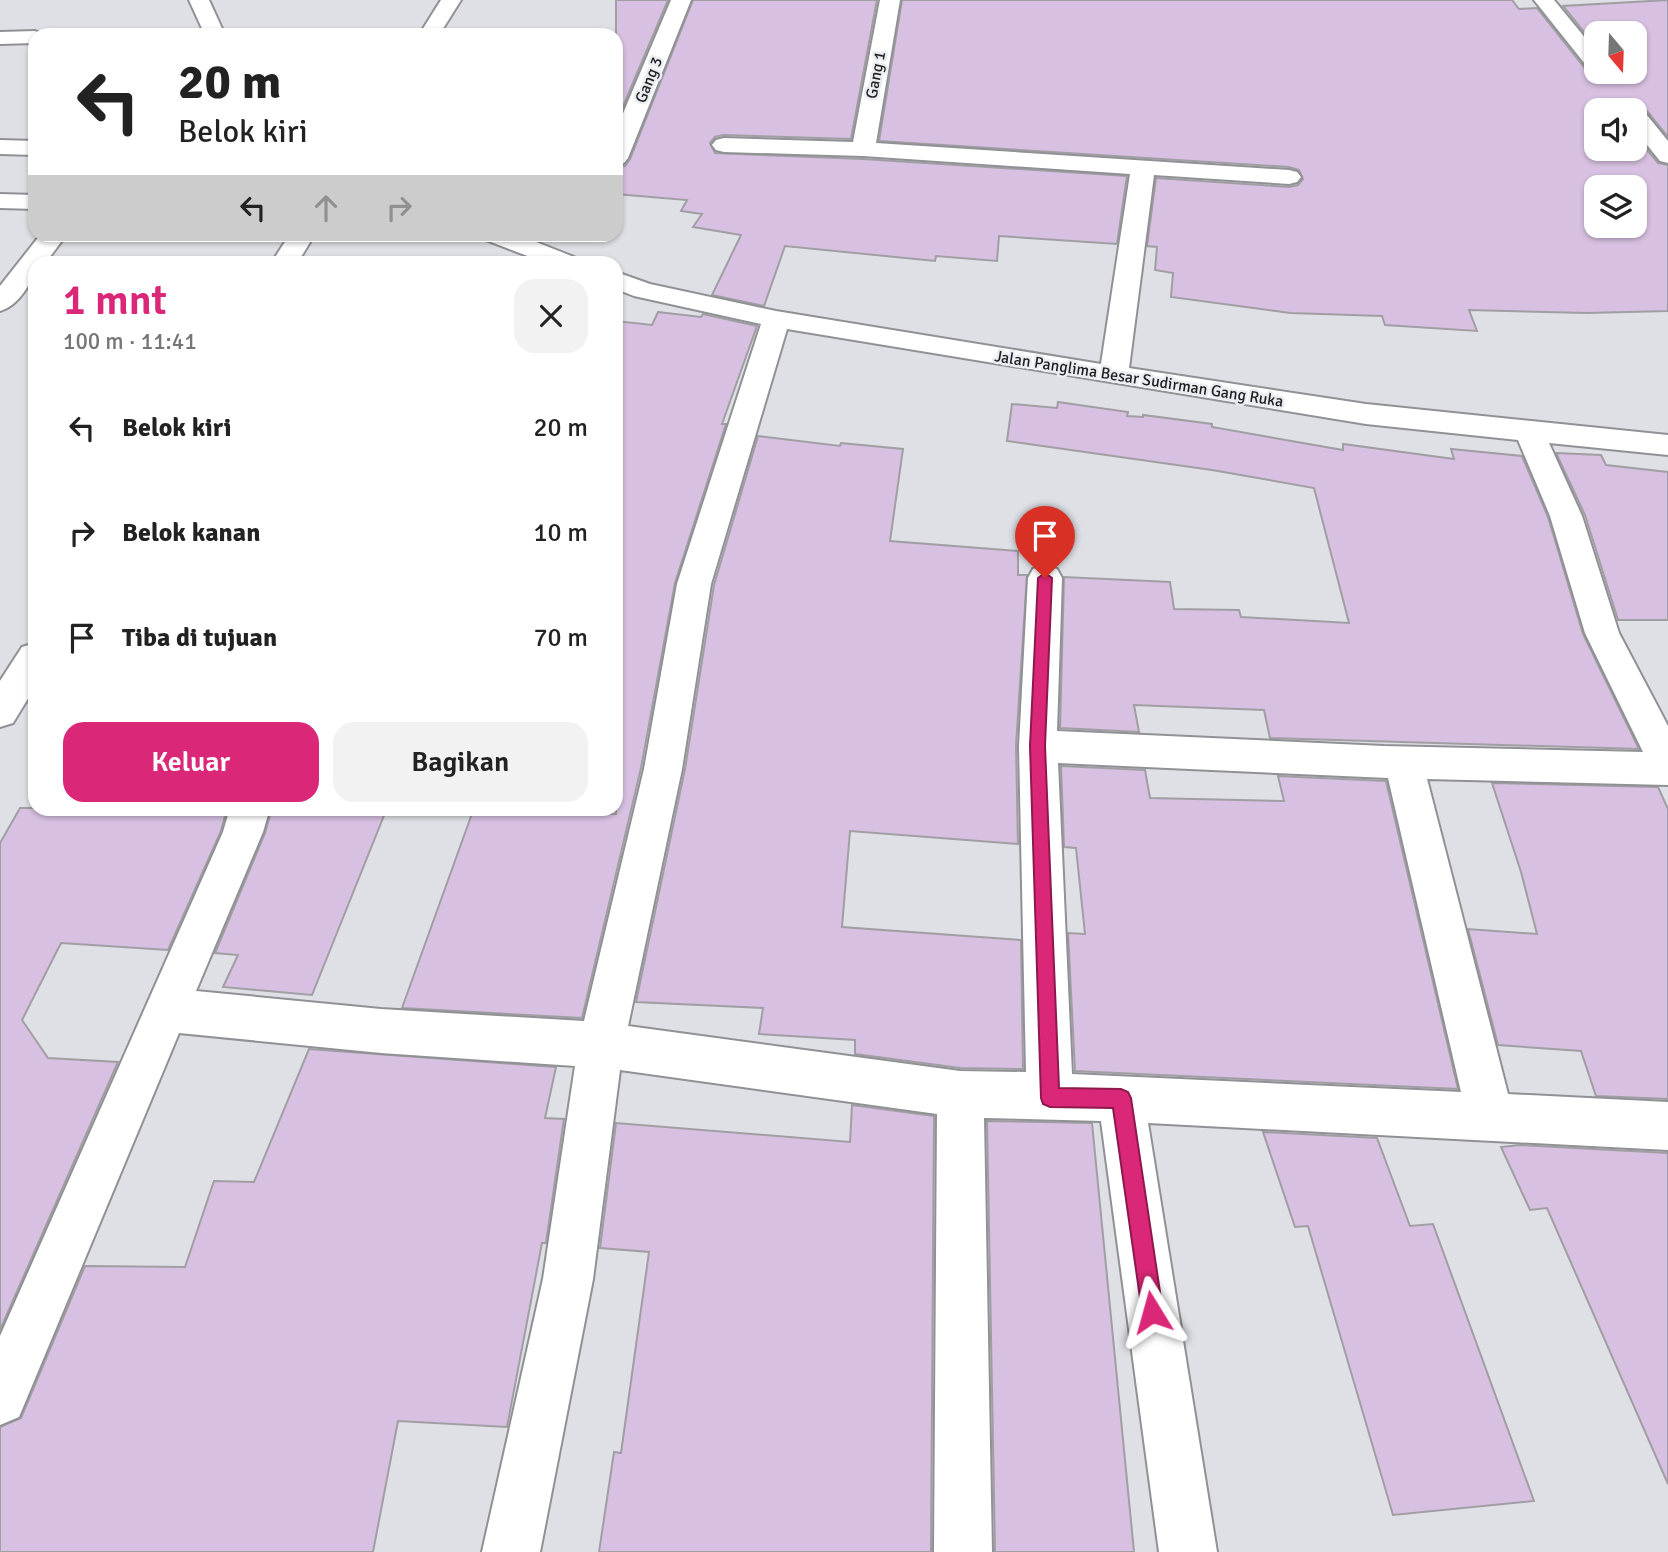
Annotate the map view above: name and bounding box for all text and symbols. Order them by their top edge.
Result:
north arrow [1584,21,1647,84]
map controls [1584,21,1647,238]
street label: Gang 1 [862,50,890,100]
text: 20 m [178,52,281,112]
street label: Gang 3 [631,54,667,106]
icon: left [63,56,154,147]
button: sound [1584,98,1647,161]
text: Belok kiri [178,112,308,151]
button: layers [1584,175,1647,238]
icon: left [234,189,272,227]
icon: ahead [307,189,345,227]
icon: right [380,189,418,227]
text: 1 mnt [63,275,167,326]
button: close [514,279,588,353]
text: 100 m · 11:41 [63,327,197,356]
street label: Jalan Panglima Besar Sudirman Gang Ruka [993,346,1285,412]
icon: left [63,409,101,447]
text: Belok kiri [122,412,231,444]
text: 20 m [533,412,588,444]
pin [1015,506,1075,578]
icon: right [63,514,101,552]
text: Belok kanan [122,517,260,549]
text: 10 m [533,517,588,549]
icon: arrive [1026,517,1064,555]
icon: arrive [63,619,101,657]
text: Tiba di tujuan [122,622,277,654]
text: 70 m [533,622,588,654]
button: Keluar [63,722,319,802]
button: Bagikan [333,722,588,802]
position arrow [1115,1275,1189,1349]

